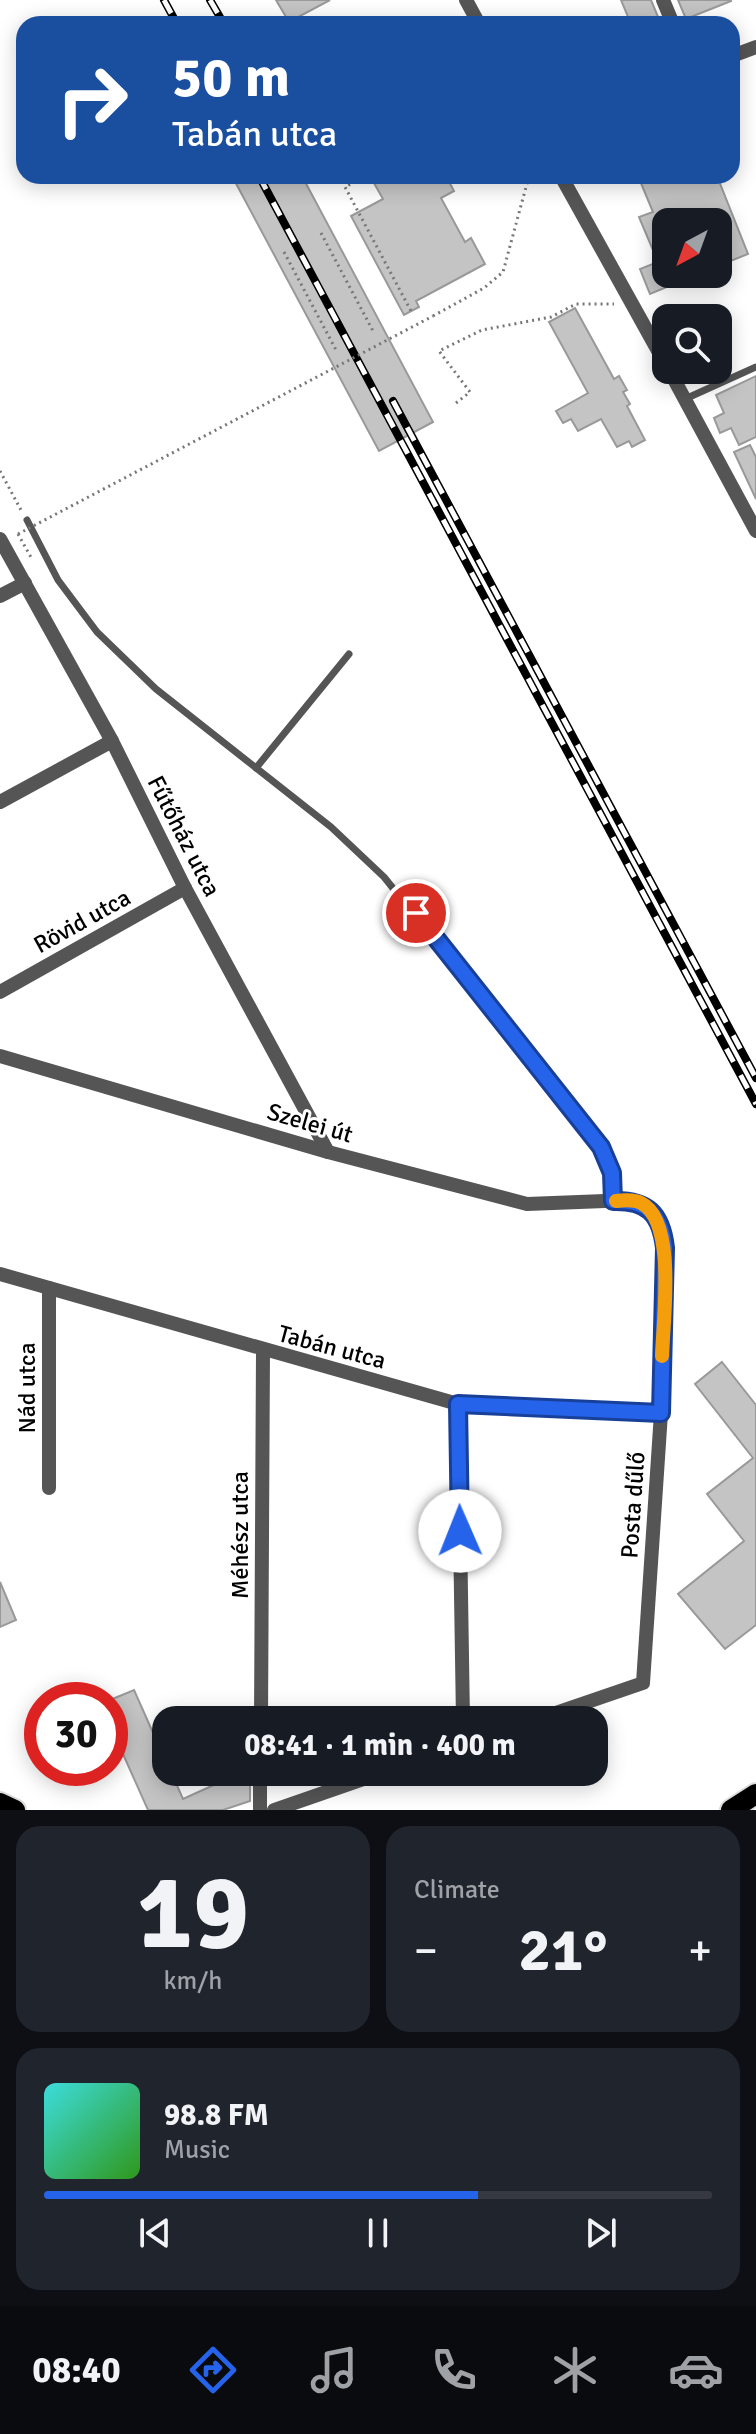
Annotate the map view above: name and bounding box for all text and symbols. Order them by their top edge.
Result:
text: 50 m [172,43,290,112]
icon: right [40,48,144,152]
text: Tabán utca [172,112,337,157]
north arrow [652,208,732,288]
map controls [652,208,732,384]
button: search [652,304,732,384]
street label: Fűtőház utca [141,771,227,901]
pin [382,879,450,947]
street label: Rövid utca [28,882,136,960]
icon: arrive [394,891,438,935]
street label: Szelei út [264,1096,356,1150]
street label: Tabán utca [275,1318,389,1376]
street label: Nád utca [12,1342,42,1434]
street label: Posta dűlő [614,1451,652,1559]
street label: Méhész utca [225,1471,255,1599]
position arrow [418,1489,502,1573]
speed limit sign: 30 [24,1682,128,1786]
text: 08:41 · 1 min · 400 m [244,1727,516,1764]
text: 19 [137,1849,249,1977]
text: Climate [414,1874,500,1906]
text: 21° [519,1914,607,1988]
text: − [414,1924,438,1978]
text: + [688,1924,712,1978]
text: km/h [164,1965,222,1997]
text: 98.8 FM [164,2097,269,2134]
text: Music [164,2134,230,2166]
icon: previous [133,2211,177,2255]
icon: pause [356,2211,400,2255]
icon: next [579,2211,623,2255]
icon: directions [185,2342,241,2398]
icon: music [306,2342,362,2398]
icon: phone [426,2342,482,2398]
icon: climate [547,2342,603,2398]
icon: car [668,2342,724,2398]
text: 08:40 [32,2348,121,2393]

